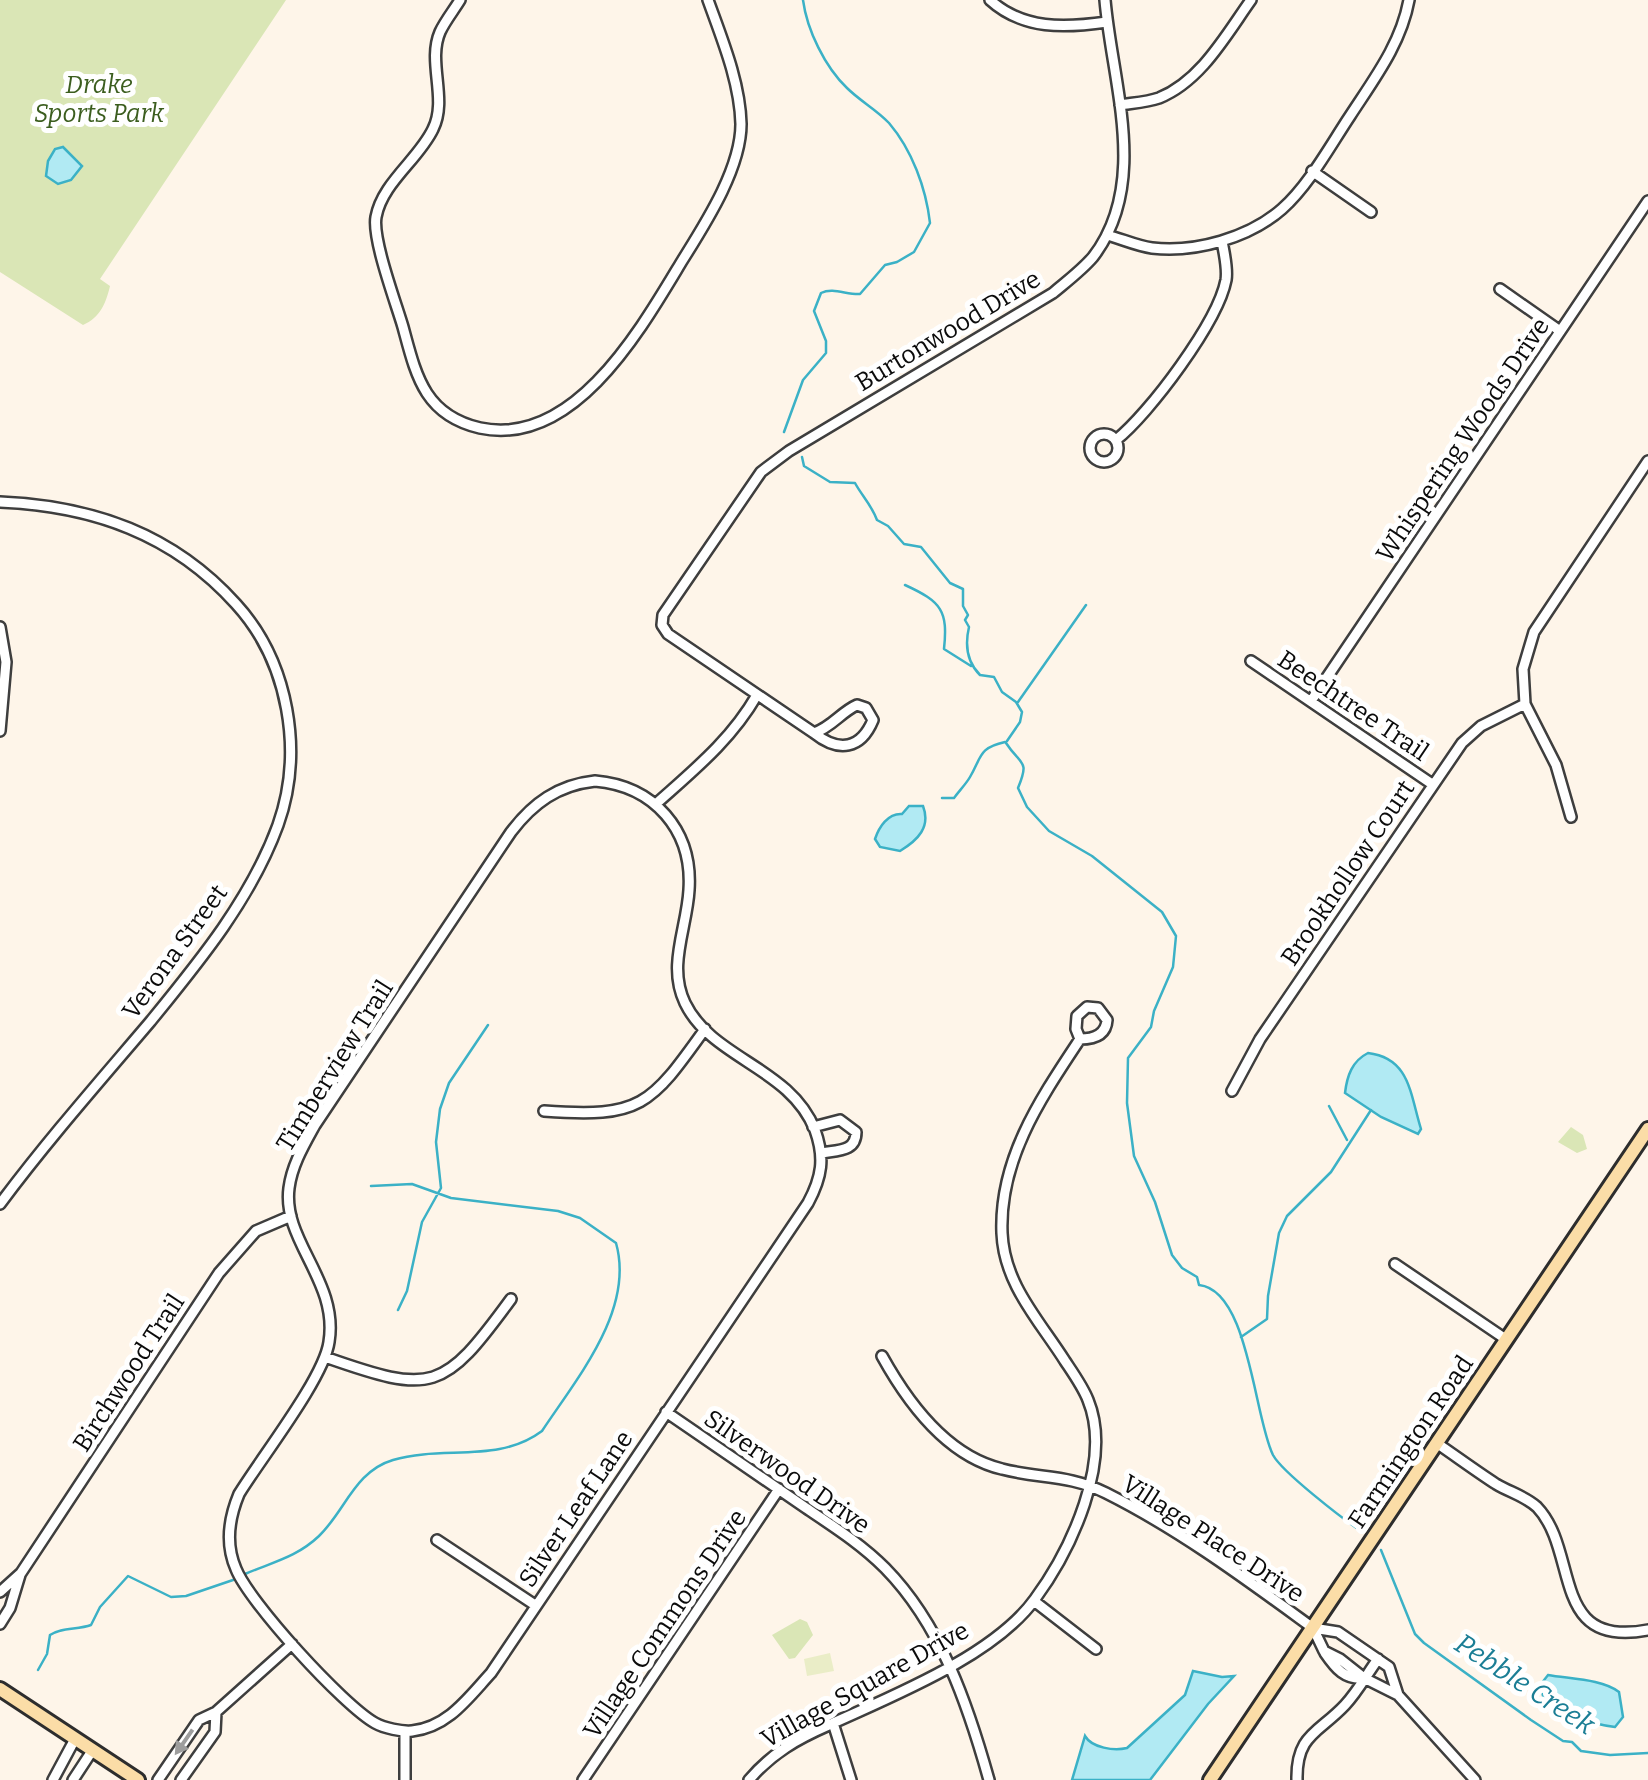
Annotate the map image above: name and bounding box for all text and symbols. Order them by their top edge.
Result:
park label: Drake Sports Park [34,70,165,129]
street label: Burtonwood Drive [850,264,1046,398]
street label: Whispering Woods Drive [1370,312,1556,568]
street label: Beechtree Trail [1272,644,1434,768]
street label: Brookhollow Court [1275,775,1421,971]
street label: Verona Street [116,879,234,1025]
street label: Timberview Trail [270,975,400,1157]
street label: Birchwood Trail [67,1289,191,1457]
street label: Farmington Road [1342,1350,1480,1534]
street label: Silverwood Drive [698,1404,876,1540]
street label: Silver Leaf Lane [513,1425,639,1593]
street label: Village Place Drive [1116,1469,1310,1609]
street label: Village Commons Drive [577,1504,753,1744]
street label: Village Square Drive [756,1615,974,1755]
water label: Pebble Creek [1449,1627,1602,1742]
one-way arrow [175,1729,194,1756]

